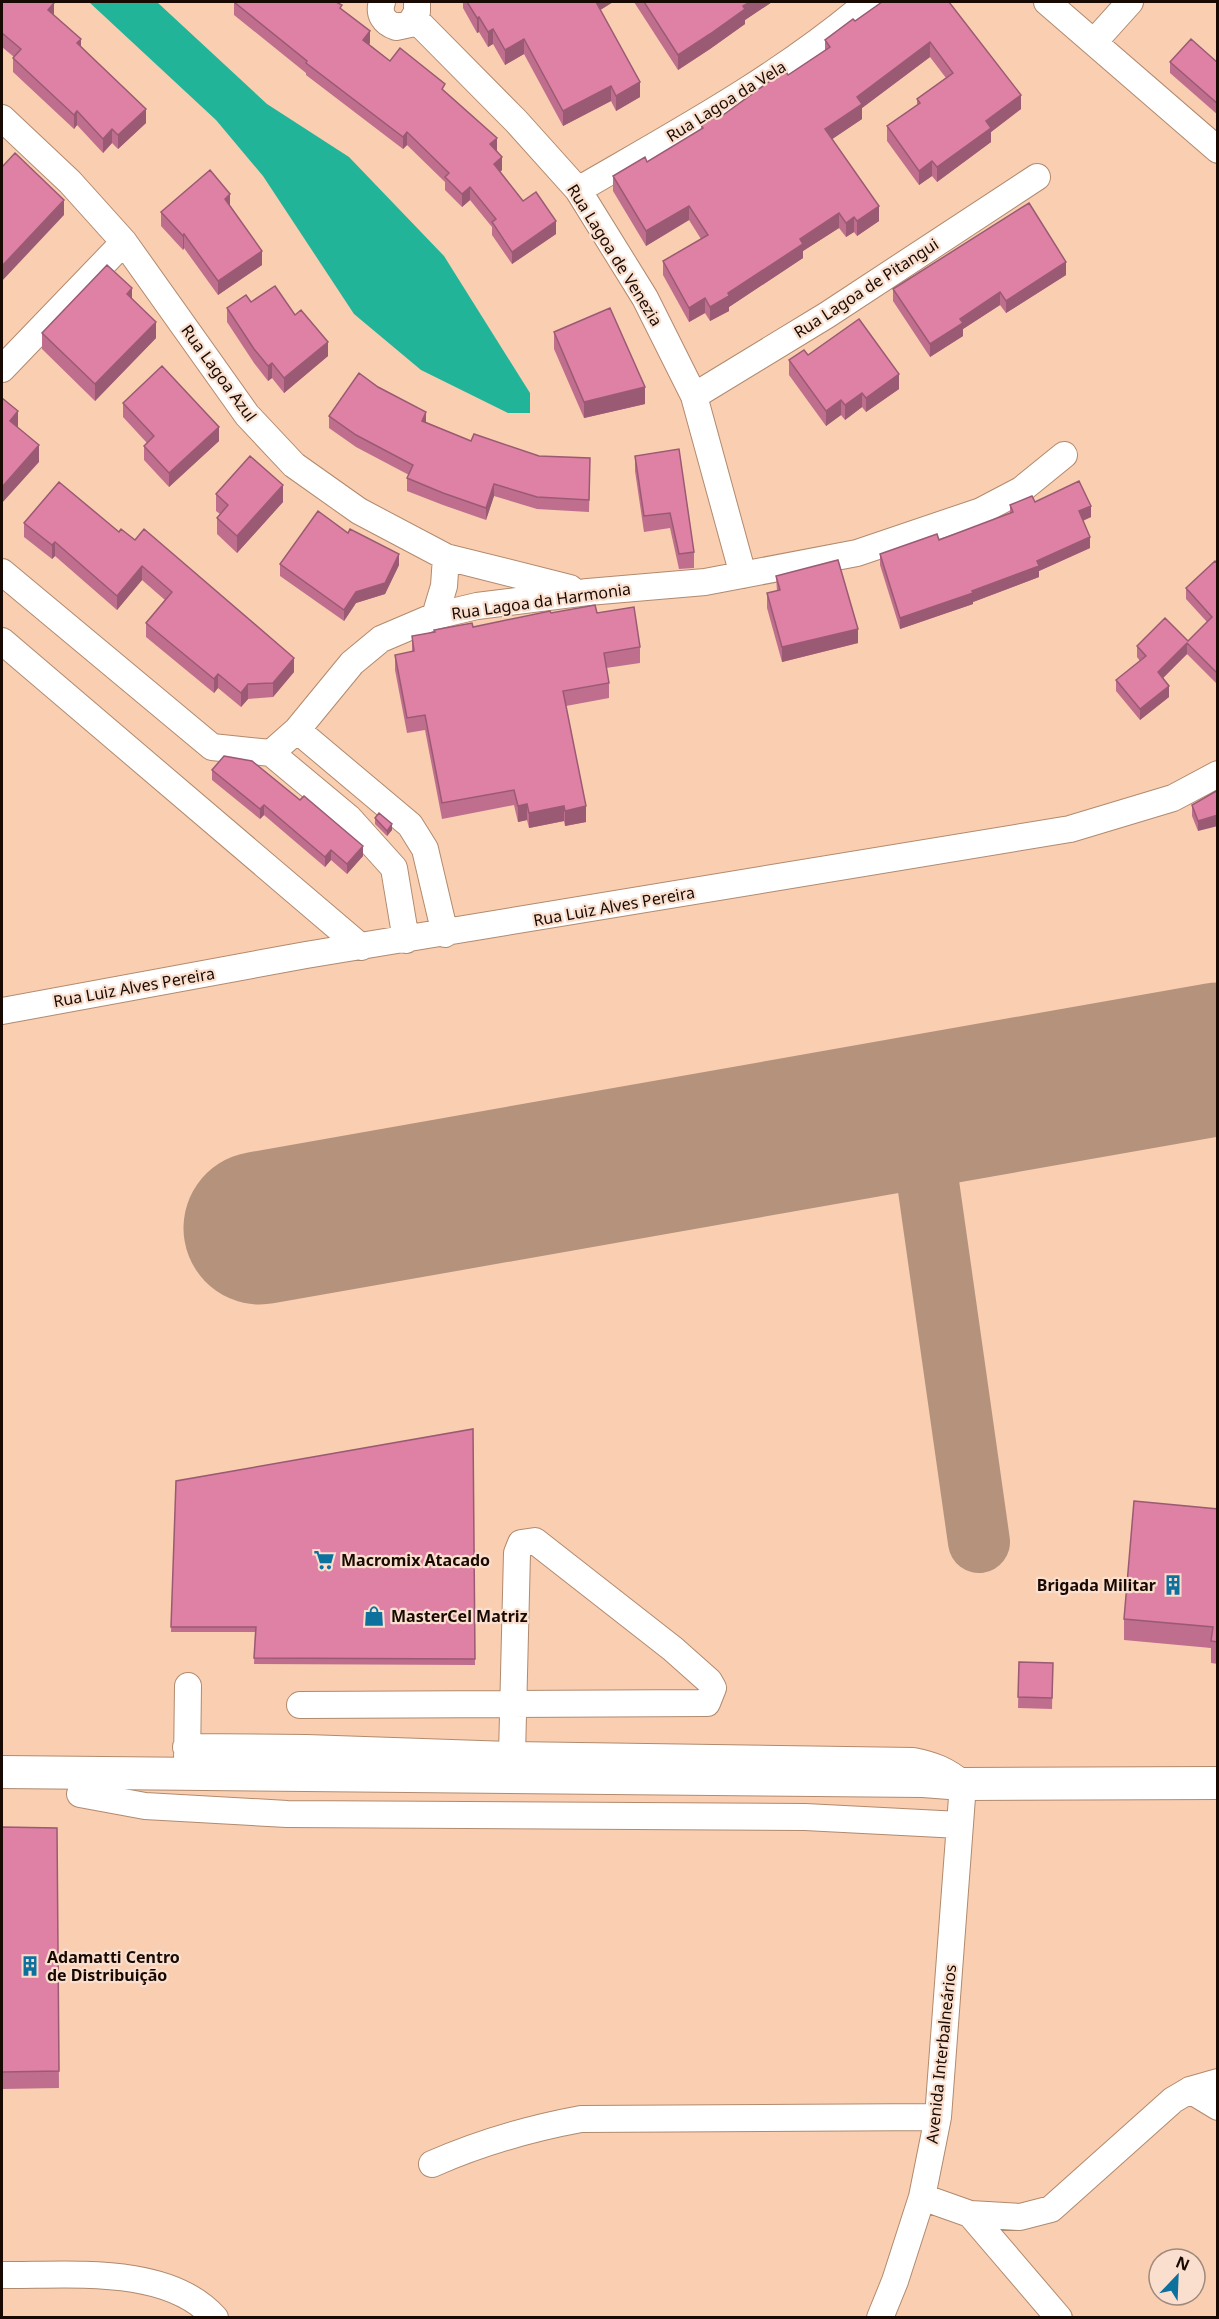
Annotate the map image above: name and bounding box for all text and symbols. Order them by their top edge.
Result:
street label: Rua Lagoa da Vela [662,55,790,147]
street label: Rua Lagoa de Venezia [562,180,668,330]
street label: Rua Lagoa de Pitangui [789,233,943,343]
street label: Rua Lagoa Azul [176,320,262,426]
street label: Rua Lagoa da Harmonia [450,578,632,624]
street label: Rua Luiz Alves Pereira [531,881,697,931]
street label: Rua Luiz Alves Pereira [51,962,217,1012]
supermarket icon: Macromix Atacado [312,1548,336,1572]
place label: Macromix Atacado [341,1549,490,1571]
building icon: Brigada Militar [1161,1573,1185,1597]
place label: Brigada Militar [1037,1574,1156,1596]
shop icon: MasterCel Matriz [362,1604,386,1628]
place label: MasterCel Matriz [391,1605,528,1627]
place label: Adamatti Centro de Distribuição [47,1946,180,1986]
building icon: Adamatti Centro de Distribuição [18,1954,42,1978]
street label: Avenida Interbalneários [921,1963,961,2145]
north arrow [1147,2247,1207,2307]
text: N [1173,2251,1193,2276]

